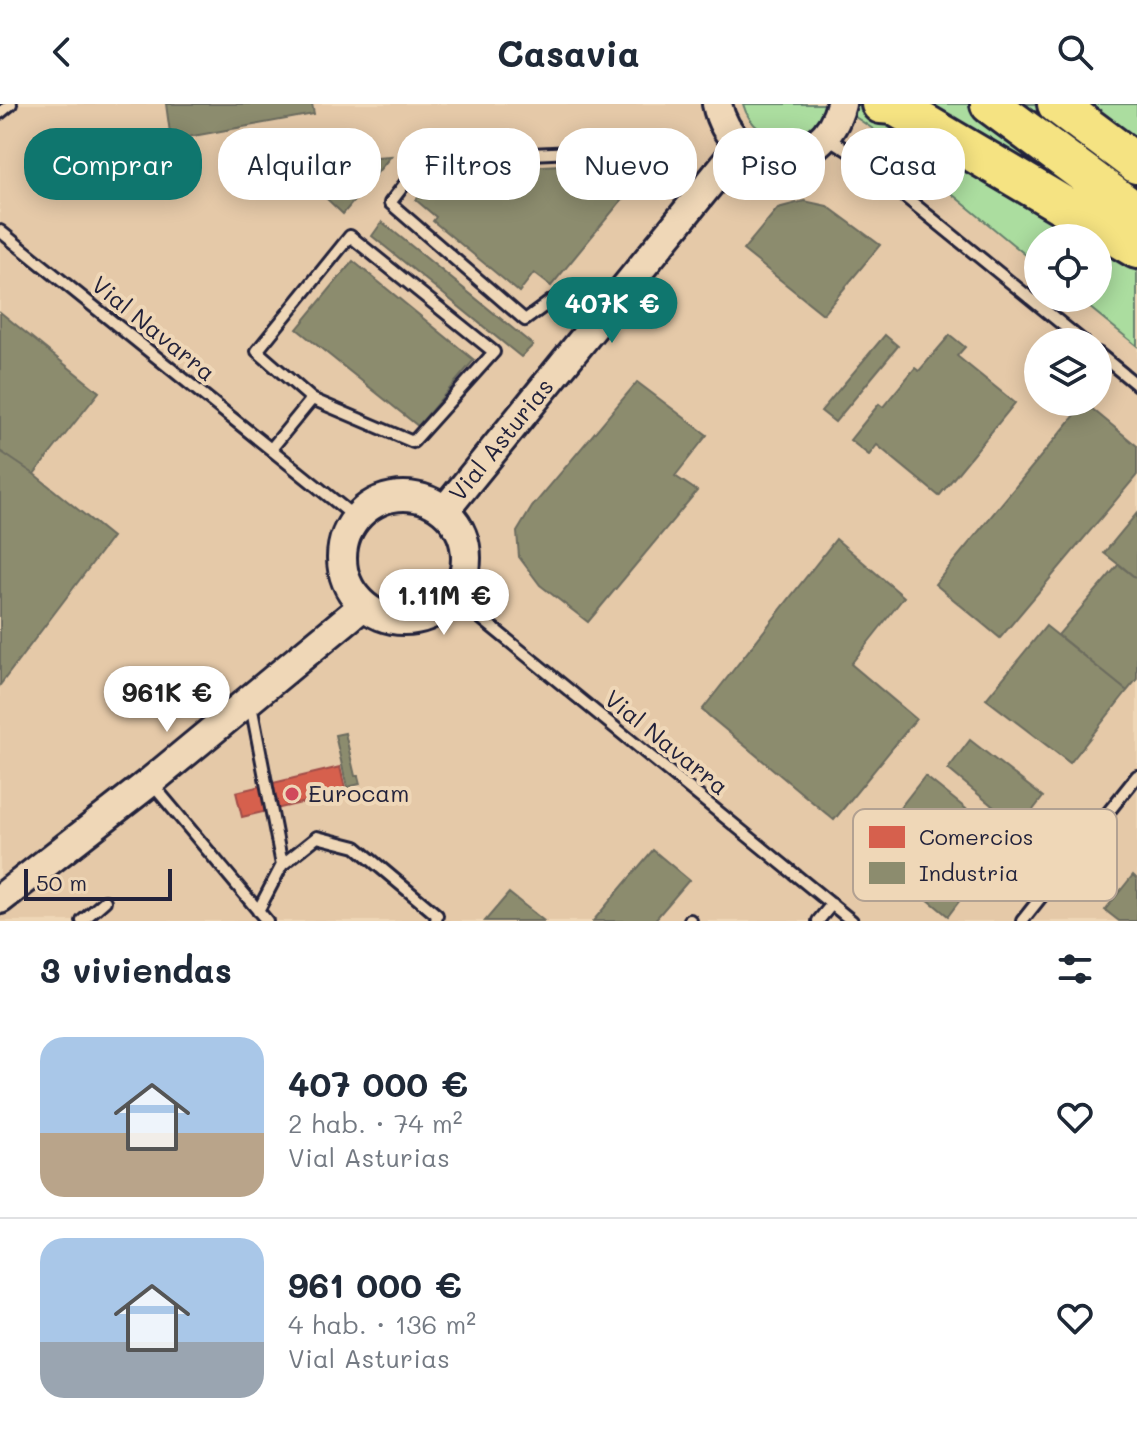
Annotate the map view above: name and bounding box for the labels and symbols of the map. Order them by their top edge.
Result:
street label: Vial Navarra [86,268,222,387]
pin: 407K € [547,277,677,345]
street label: Vial Asturias [441,371,560,507]
pin: 1.11M € [370,569,518,637]
pin: 961K € [102,666,232,734]
street label: Vial Navarra [599,682,735,801]
place label: Eurocam [308,777,409,808]
marker: Eurocam [283,785,301,803]
legend [853,809,1117,901]
text: Comercios [919,822,1033,851]
text: Industria [919,858,1019,887]
scale bar [24,865,172,901]

